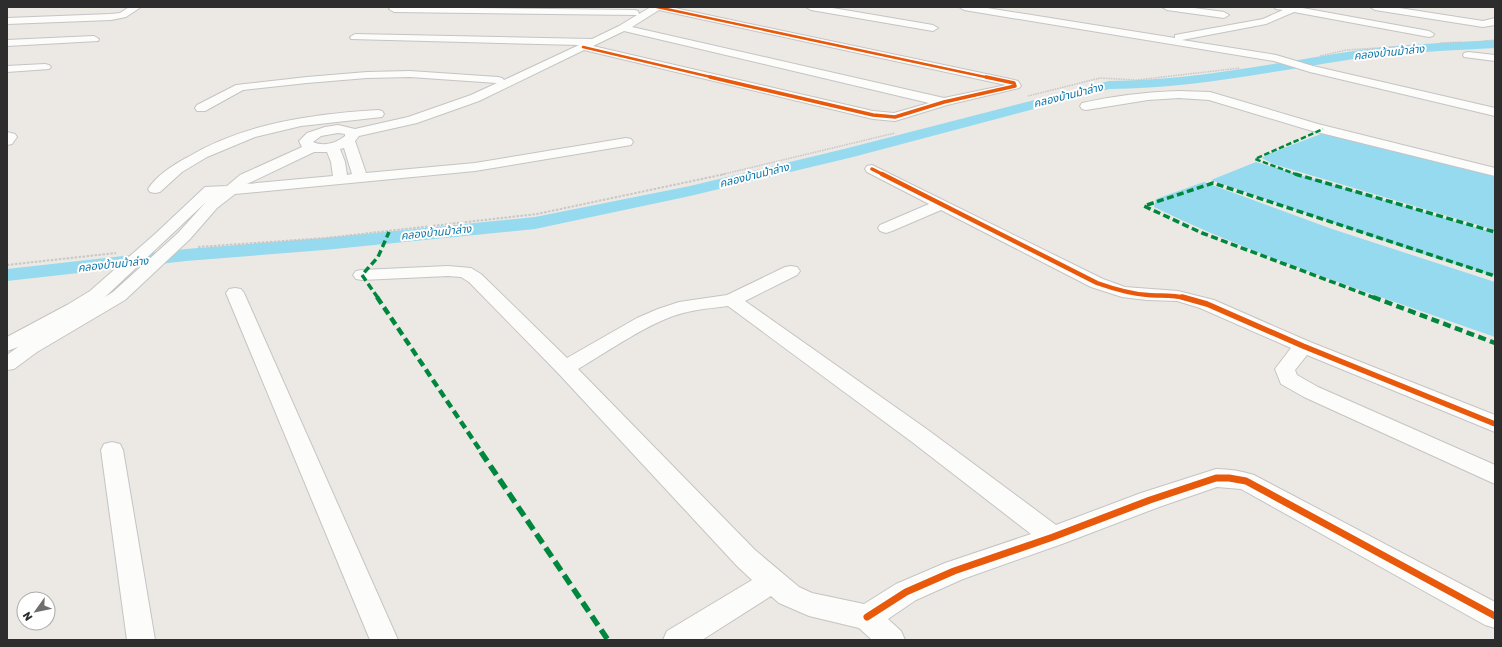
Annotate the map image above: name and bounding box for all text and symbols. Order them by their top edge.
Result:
water label: คลองบ้านม้าล่าง [1353,42,1426,63]
water label: คลองบ้านม้าล่าง [1032,80,1105,110]
water label: คลองบ้านม้าล่าง [718,160,791,190]
water label: คลองบ้านม้าล่าง [400,222,473,243]
water label: คลองบ้านม้าล่าง [77,254,150,275]
north arrow [16,591,56,631]
text: N [20,609,36,623]

